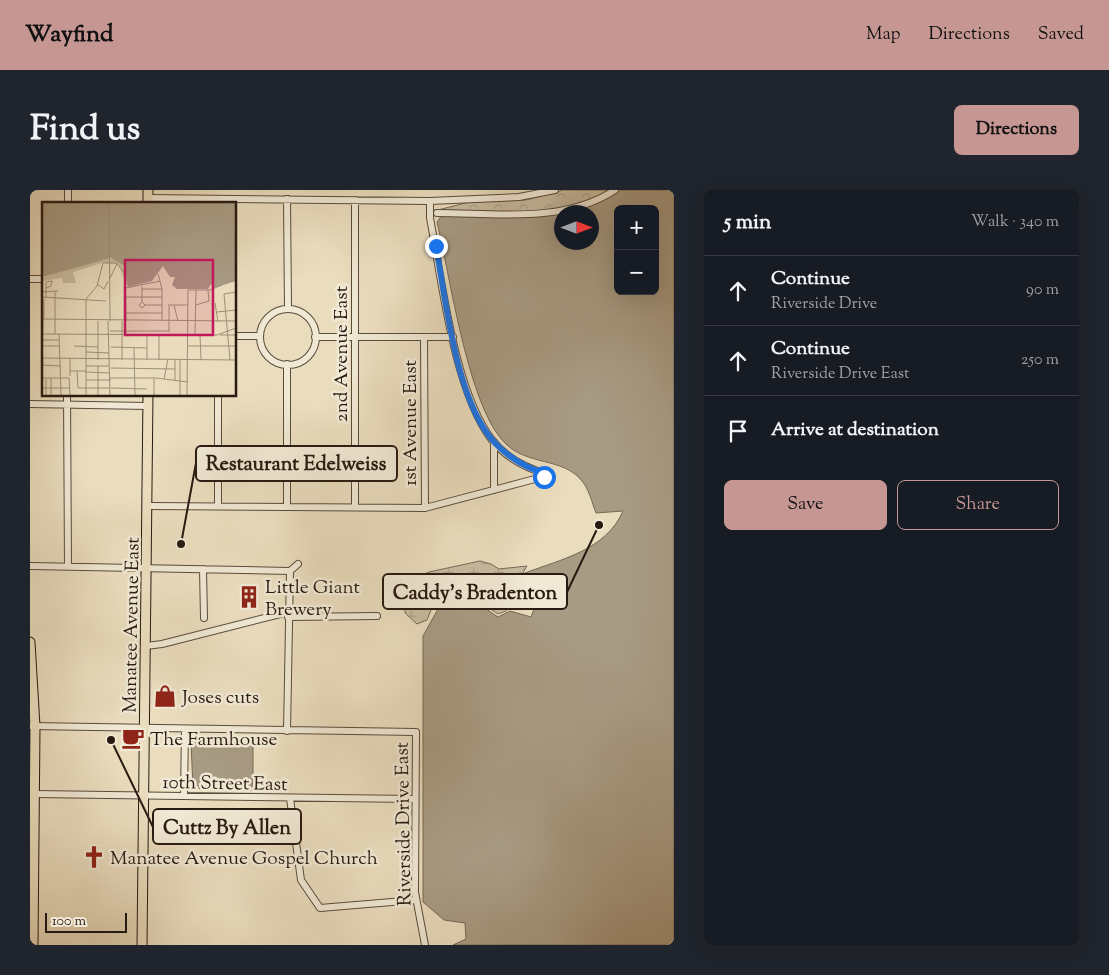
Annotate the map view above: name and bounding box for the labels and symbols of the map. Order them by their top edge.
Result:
inset map [42,202,236,396]
north arrow [554,205,599,250]
route end [425,235,448,258]
street label: 2nd Avenue East [329,285,356,422]
street label: 1st Avenue East [398,359,425,486]
callout: Restaurant Edelweiss [196,446,397,481]
text: Restaurant Edelweiss [206,451,386,480]
route start [533,466,556,489]
street label: Manatee Avenue East [117,536,148,713]
callout: Caddy's Bradenton [383,574,567,609]
place label: Little Giant Brewery [265,575,361,624]
text: Caddy's Bradenton [393,580,557,609]
building icon: Little Giant Brewery [236,584,262,610]
shop icon: Joses cuts [152,683,178,709]
place label: Joses cuts [181,685,259,712]
cafe icon: The Farmhouse [120,725,146,751]
place label: The Farmhouse [150,727,278,754]
street label: Riverside Drive East [390,741,419,906]
street label: 10th Street East [162,770,288,799]
callout: Cuttz By Allen [153,809,301,844]
text: Cuttz By Allen [163,815,291,844]
church icon: Manatee Avenue Gospel Church [81,844,107,870]
place label: Manatee Avenue Gospel Church [110,846,378,873]
scale bar [45,910,128,933]

